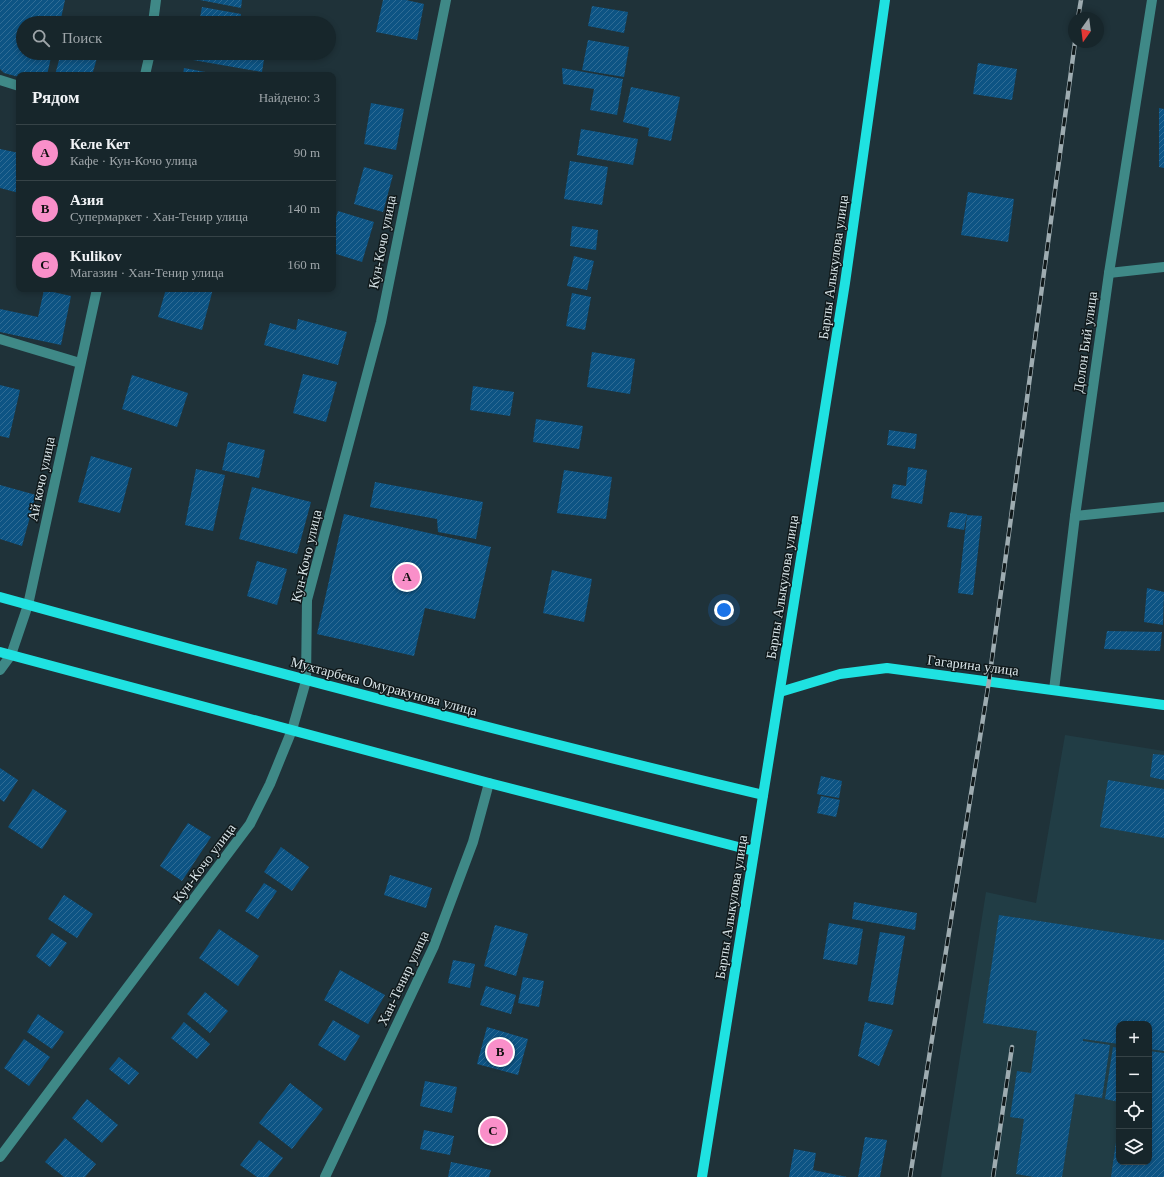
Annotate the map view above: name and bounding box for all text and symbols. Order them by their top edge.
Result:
north arrow [1068,12,1104,48]
search box [16,16,336,60]
icon: search [30,27,52,49]
text: Поиск [62,30,102,46]
text: Рядом [32,88,80,107]
text: Найдено: 3 [259,90,320,105]
text: Келе Кет [70,136,130,152]
text: A [40,145,50,160]
text: 90 m [294,145,320,160]
text: Кафе · Кун-Кочо улица [70,153,197,168]
text: Азия [70,192,104,208]
street label: Кун-Кочо улица [366,193,399,290]
street label: Барпы Алыкулова улица [816,193,851,340]
text: B [41,201,49,216]
text: 140 m [287,201,320,216]
text: Супермаркет · Хан-Тенир улица [70,209,248,224]
text: Kulikov [70,248,122,264]
text: C [40,257,50,272]
text: 160 m [287,257,320,272]
text: Магазин · Хан-Тенир улица [70,265,224,280]
street label: Долон Бий улица [1071,290,1100,394]
street label: Ай кочо улица [25,435,58,523]
street label: Кун-Кочо улица [289,507,325,604]
street label: Барпы Алыкулова улица [764,513,801,660]
pin: A [394,562,420,592]
your location [714,600,734,620]
street label: Гагарина улица [926,652,1020,679]
street label: Мухтарбека Омуракунова улица [289,654,480,719]
street label: Кун-Кочо улица [170,820,239,906]
street label: Барпы Алыкулова улица [713,833,750,980]
street label: Хан-Тенир улица [375,928,432,1028]
map controls [1116,1021,1152,1165]
button: + [1116,1021,1152,1057]
pin: B [487,1037,513,1067]
button: − [1116,1057,1152,1093]
button: locate [1116,1093,1152,1129]
pin: C [480,1116,506,1146]
button: layers [1116,1129,1152,1165]

